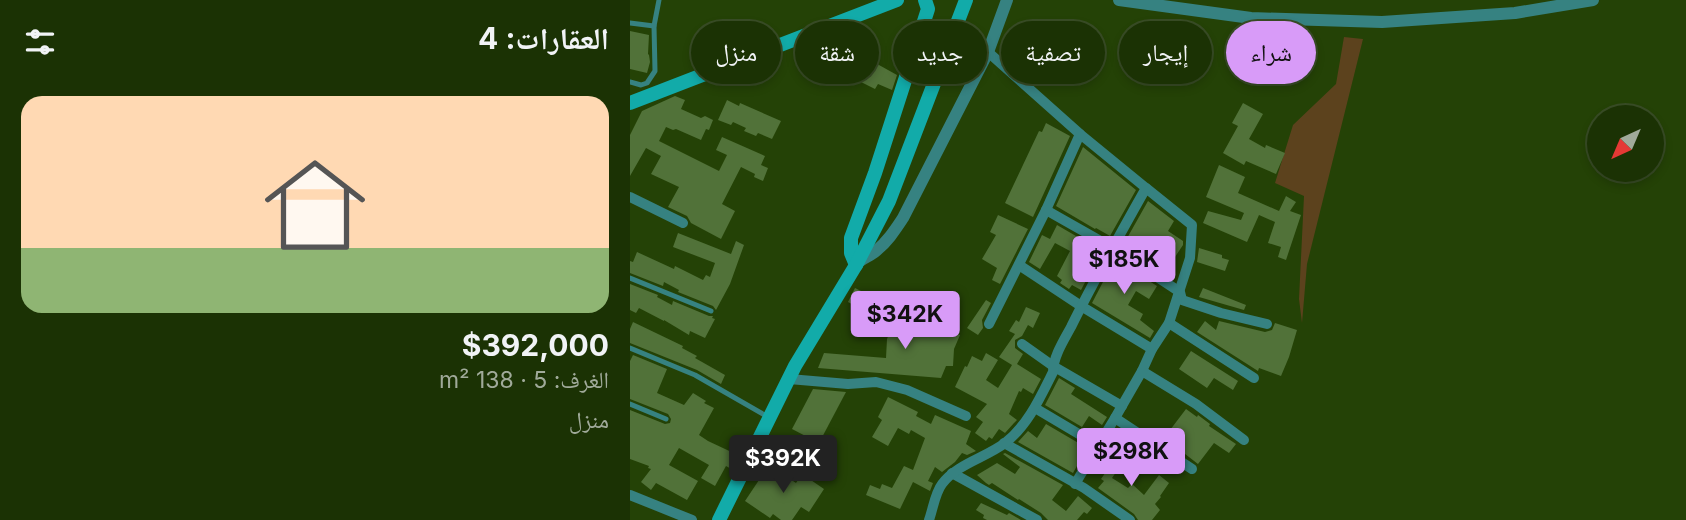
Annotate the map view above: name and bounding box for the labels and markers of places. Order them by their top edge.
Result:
pin: $185K [1075,236,1173,296]
pin: $342K [856,292,954,351]
pin: $298K [1082,428,1180,488]
pin: $392K [734,435,832,495]

